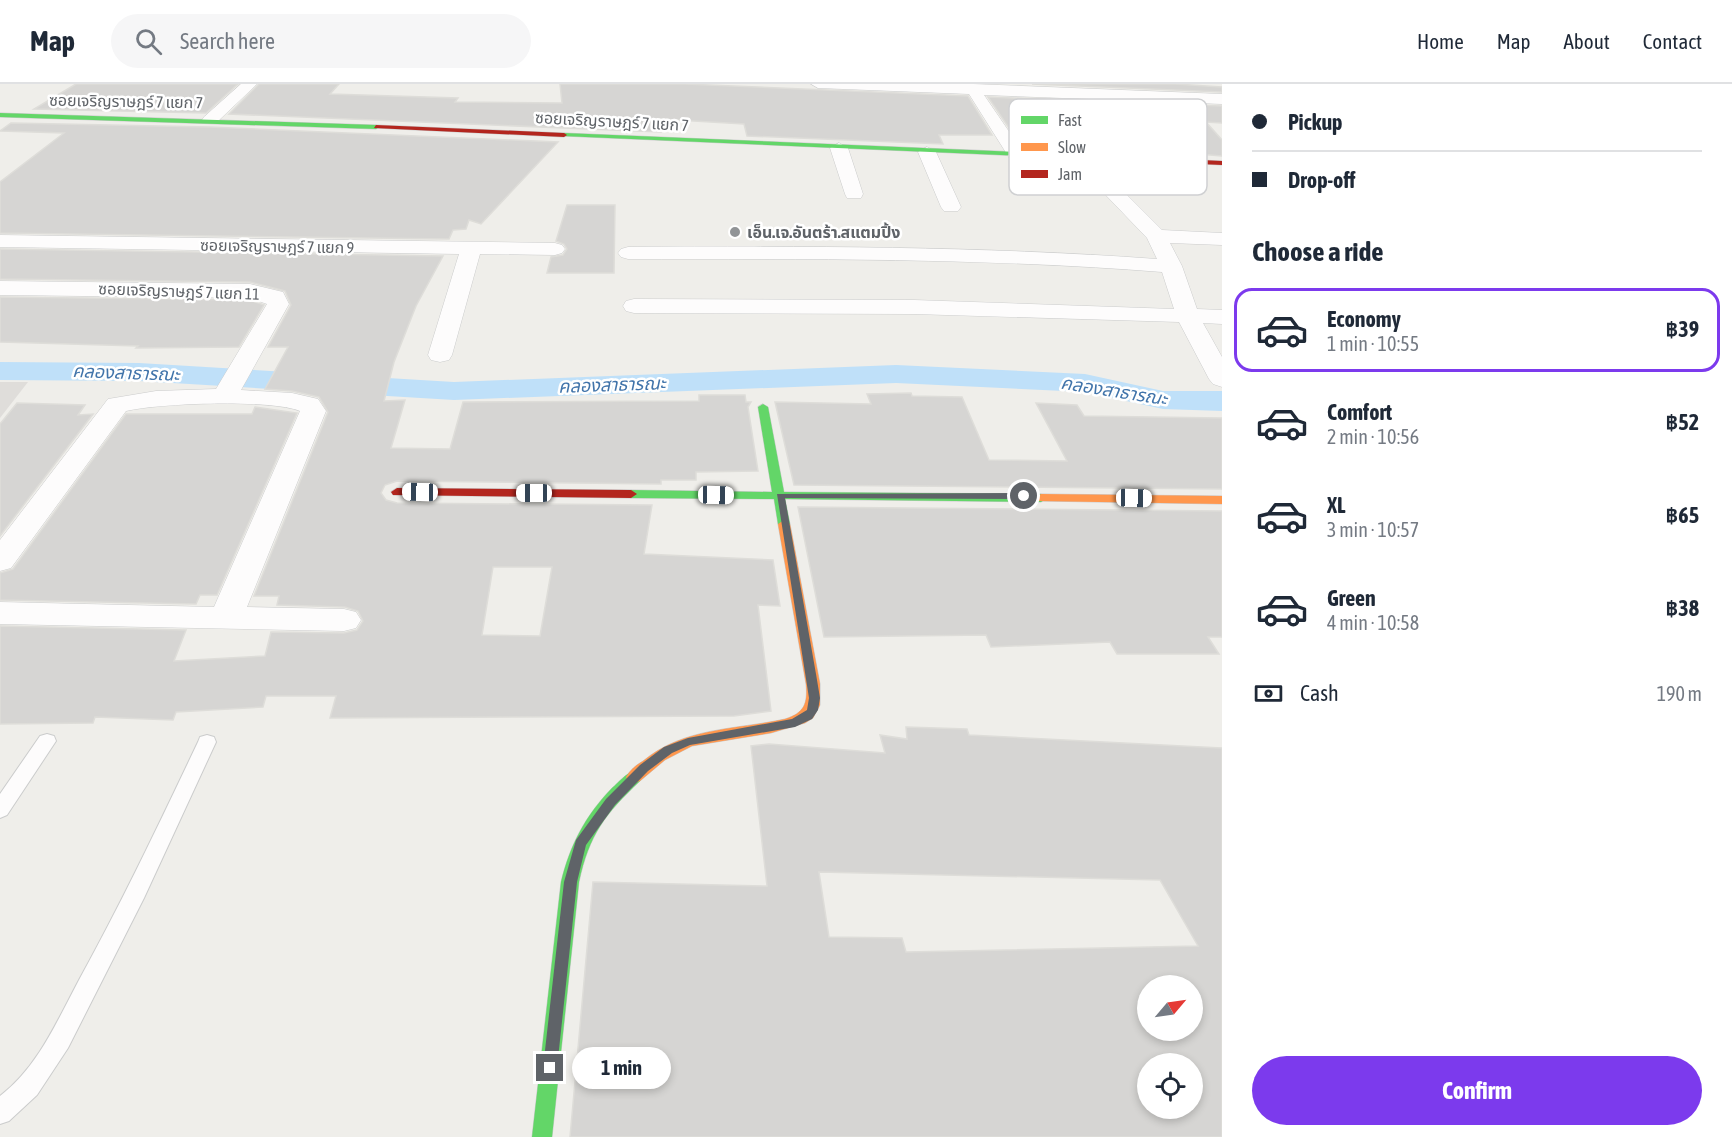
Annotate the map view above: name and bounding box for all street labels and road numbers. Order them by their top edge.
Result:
street label: ซอยเจริญราษฎร์ 7 แยก 7 [49,91,203,111]
street label: ซอยเจริญราษฎร์ 7 แยก 7 [535,108,689,134]
street label: ซอยเจริญราษฎร์ 7 แยก 9 [200,236,354,256]
street label: ซอยเจริญราษฎร์ 7 แยก 11 [98,279,260,303]

